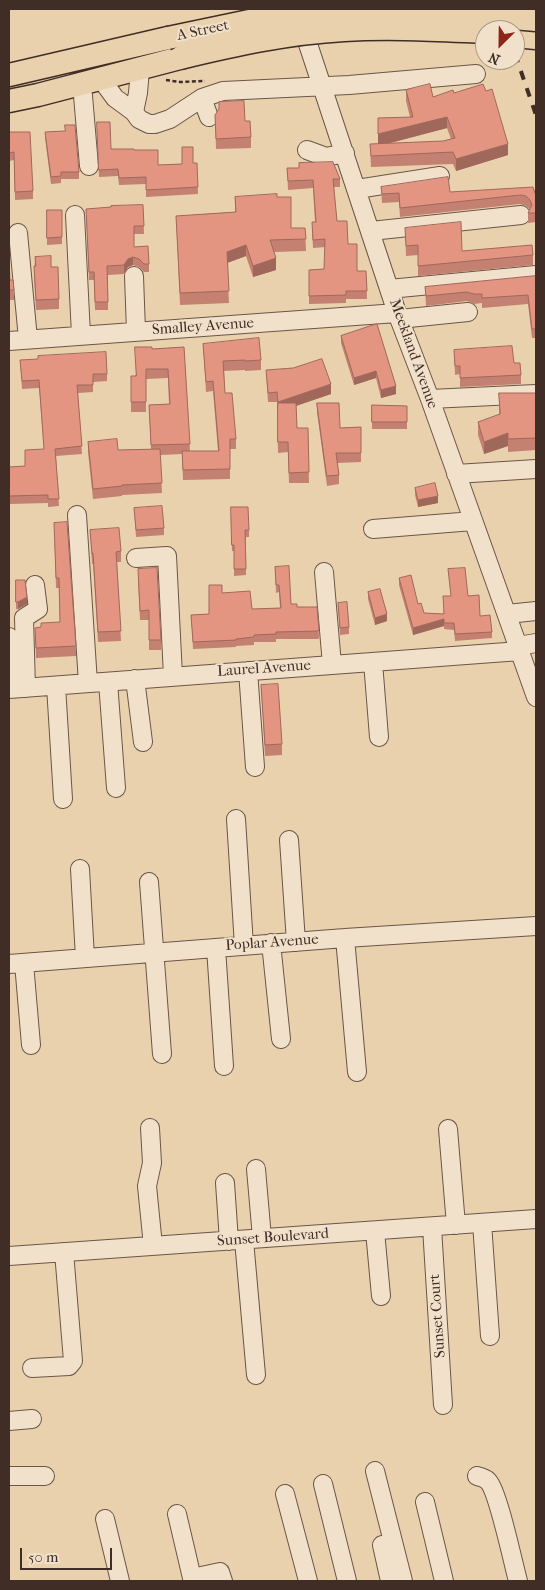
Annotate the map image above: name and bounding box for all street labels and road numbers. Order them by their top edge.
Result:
street label: A Street [175,17,231,45]
street label: Meekland Avenue [385,297,441,411]
street label: Smalley Avenue [151,314,255,340]
street label: Laurel Avenue [217,657,311,681]
street label: Poplar Avenue [225,931,319,955]
street label: Sunset Boulevard [216,1225,330,1251]
street label: Sunset Court [426,1273,450,1359]

